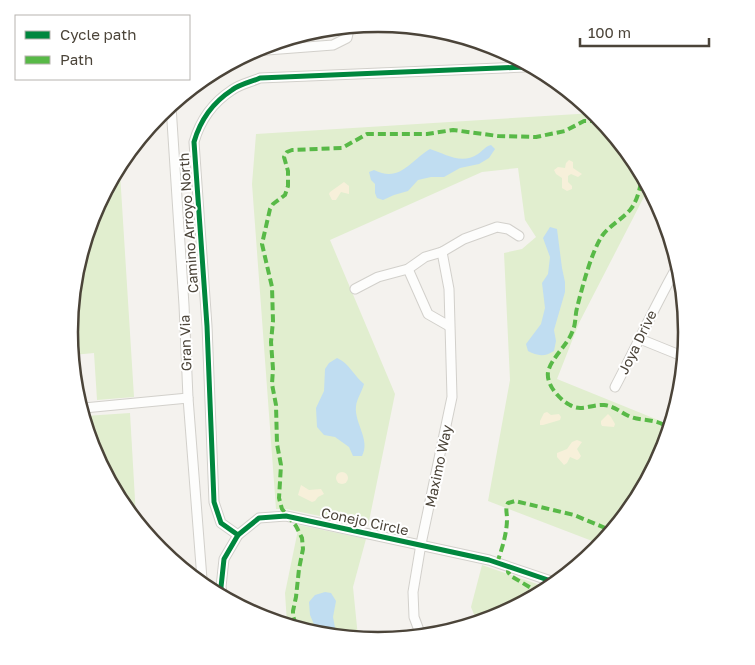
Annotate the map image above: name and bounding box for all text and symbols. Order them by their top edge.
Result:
legend [15,15,190,80]
scale bar [580,15,709,47]
text: 100 m [588,23,631,41]
text: Cycle path [60,25,136,43]
text: Path [60,50,93,68]
street label: Camino Arroyo North [175,152,201,294]
street label: Joya Drive [614,307,660,377]
street label: Gran Via [176,315,194,371]
street label: Maximo Way [421,423,455,509]
street label: Conejo Circle [320,503,410,539]

